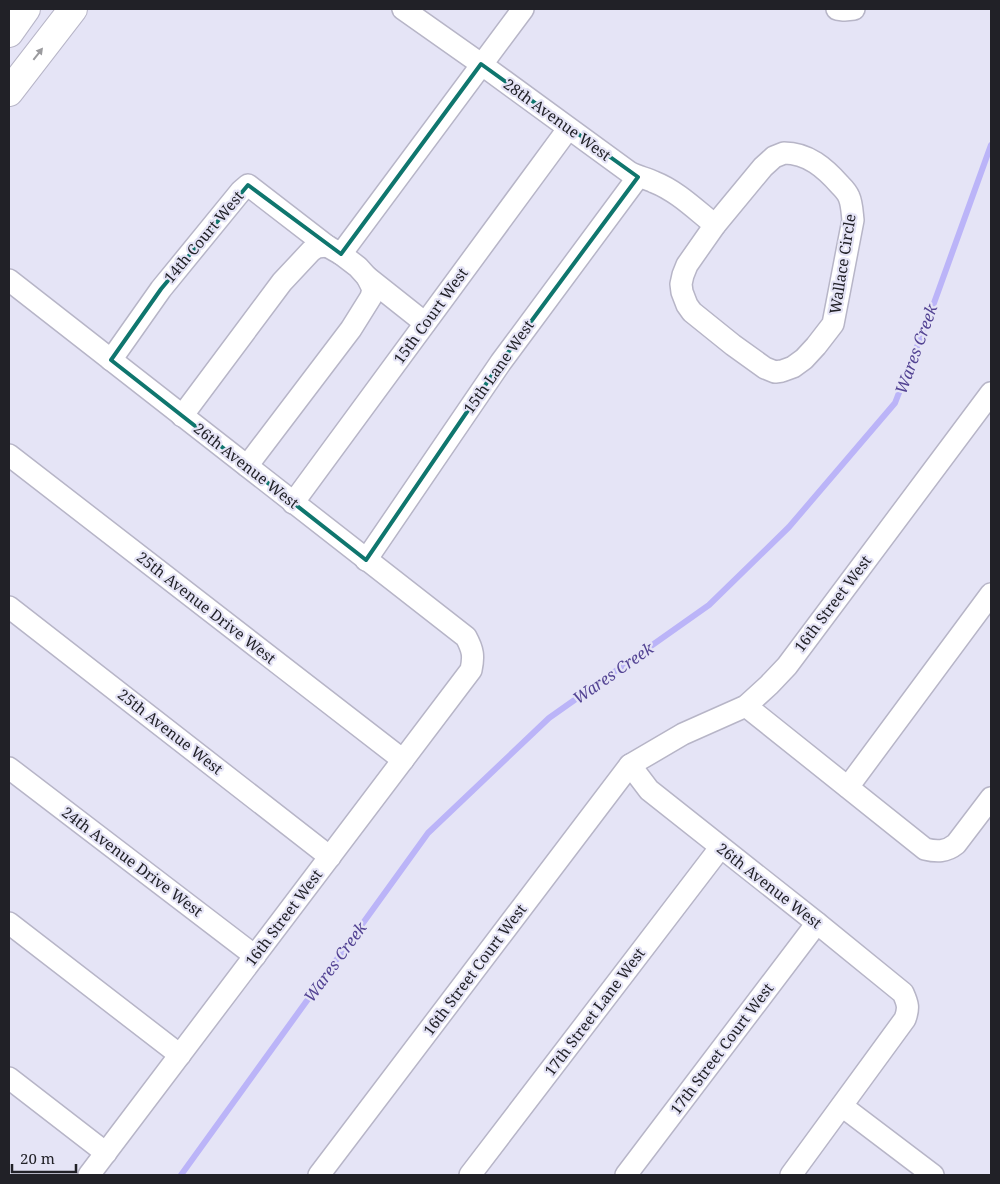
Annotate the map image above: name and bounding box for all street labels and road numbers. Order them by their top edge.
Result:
street label: 28th Avenue West [500,74,615,165]
street label: 14th Court West [159,186,248,286]
street label: Wallace Circle [824,212,860,315]
street label: 15th Court West [389,263,472,367]
street label: 15th Lane West [459,316,538,417]
street label: 26th Avenue West [190,418,303,512]
street label: 25th Avenue Drive West [133,547,280,668]
street label: 16th Street West [789,551,875,656]
street label: 25th Avenue West [114,684,227,778]
street label: 24th Avenue Drive West [58,802,207,921]
street label: 26th Avenue West [713,838,826,932]
street label: 16th Street West [240,865,326,970]
street label: 16th Street Court West [418,900,530,1039]
street label: 17th Street Lane West [539,943,649,1080]
street label: 17th Street Court West [665,979,777,1118]

